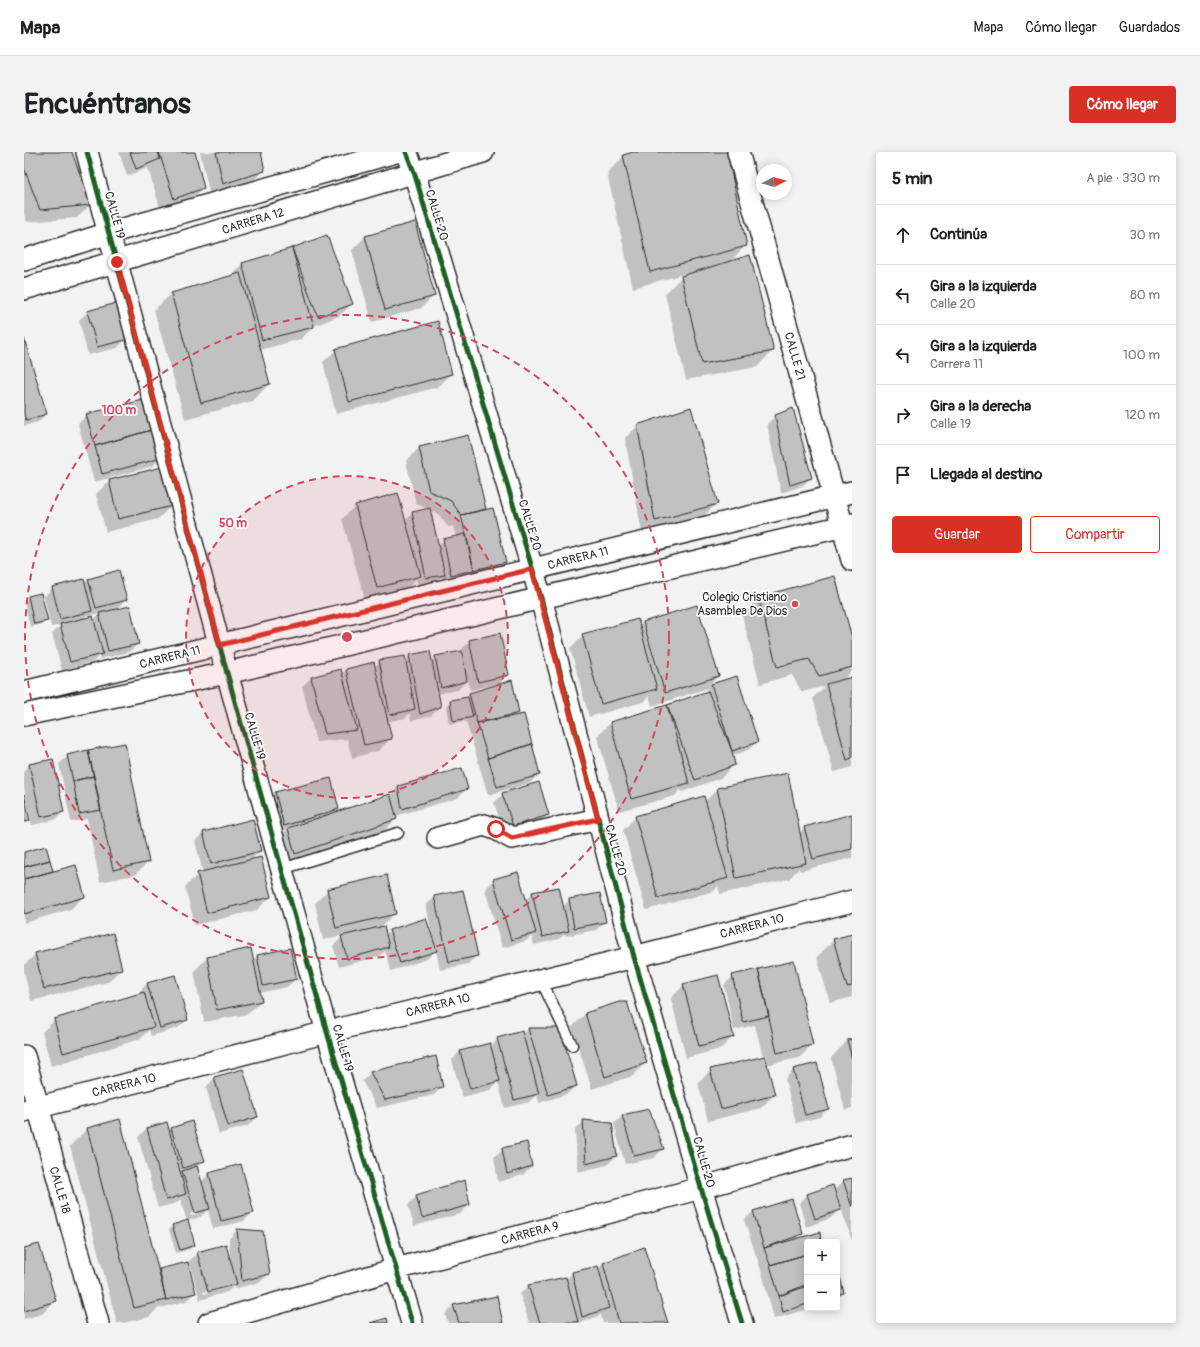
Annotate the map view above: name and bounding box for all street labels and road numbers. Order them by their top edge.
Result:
street label: CALLE 20 [422,188,451,242]
street label: CALLE 19 [101,190,128,240]
street label: CARRERA 12 [220,205,286,238]
street label: CALLE 21 [781,331,808,382]
street label: CALLE 20 [515,498,544,552]
street label: CARRERA 11 [546,544,610,573]
street label: CARRERA 11 [138,643,202,672]
street label: CALLE 19 [241,711,268,761]
street label: CALLE 20 [601,823,630,877]
street label: CARRERA 10 [719,911,786,942]
street label: CARRERA 10 [404,990,472,1021]
street label: CALLE 19 [329,1023,356,1073]
street label: CARRERA 10 [90,1070,158,1101]
street label: CALLE 20 [689,1135,718,1189]
street label: CALLE 18 [46,1165,73,1215]
street label: CARRERA 9 [500,1219,560,1248]

